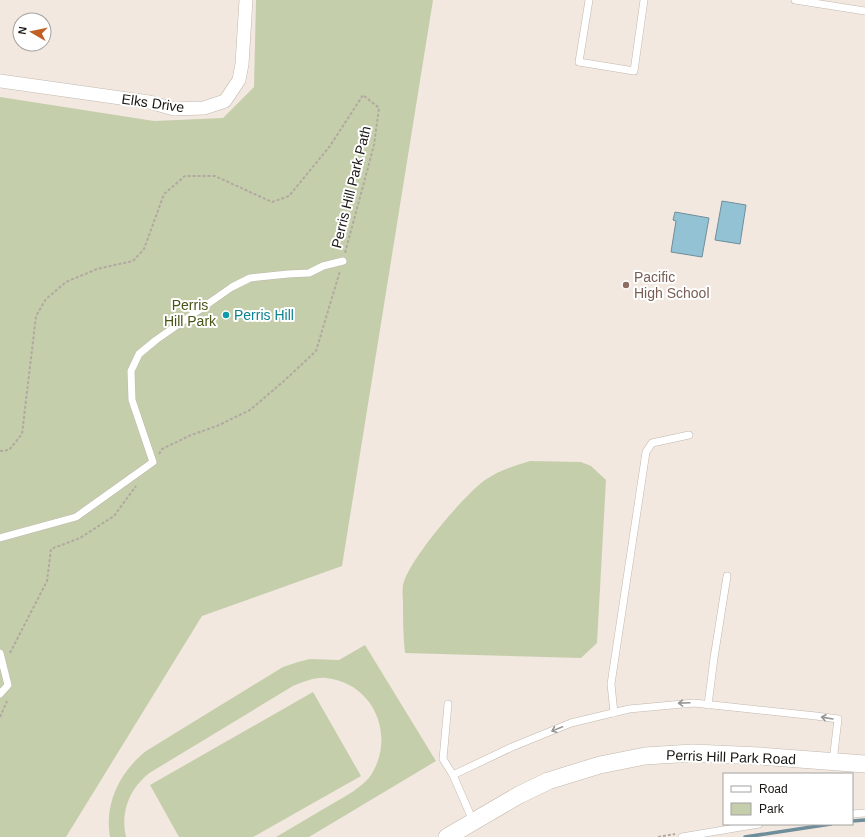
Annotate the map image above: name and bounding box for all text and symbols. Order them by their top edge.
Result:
north arrow [12,12,52,52]
text: N [16,26,29,35]
street label: Elks Drive [121,91,186,115]
street label: Perris Hill Park Path [328,124,374,250]
place label: Pacific High School [634,269,710,301]
marker: Pacific High School [621,280,631,290]
park label: Perris Hill Park [164,297,217,329]
place label: Perris Hill [234,307,294,323]
marker: Perris Hill [221,310,231,320]
one-way arrow [678,700,691,707]
one-way arrow [821,713,834,721]
one-way arrow [552,725,564,733]
street label: Perris Hill Park Road [666,747,796,767]
legend [723,773,853,825]
text: Road [759,782,788,796]
text: Park [759,802,785,816]

